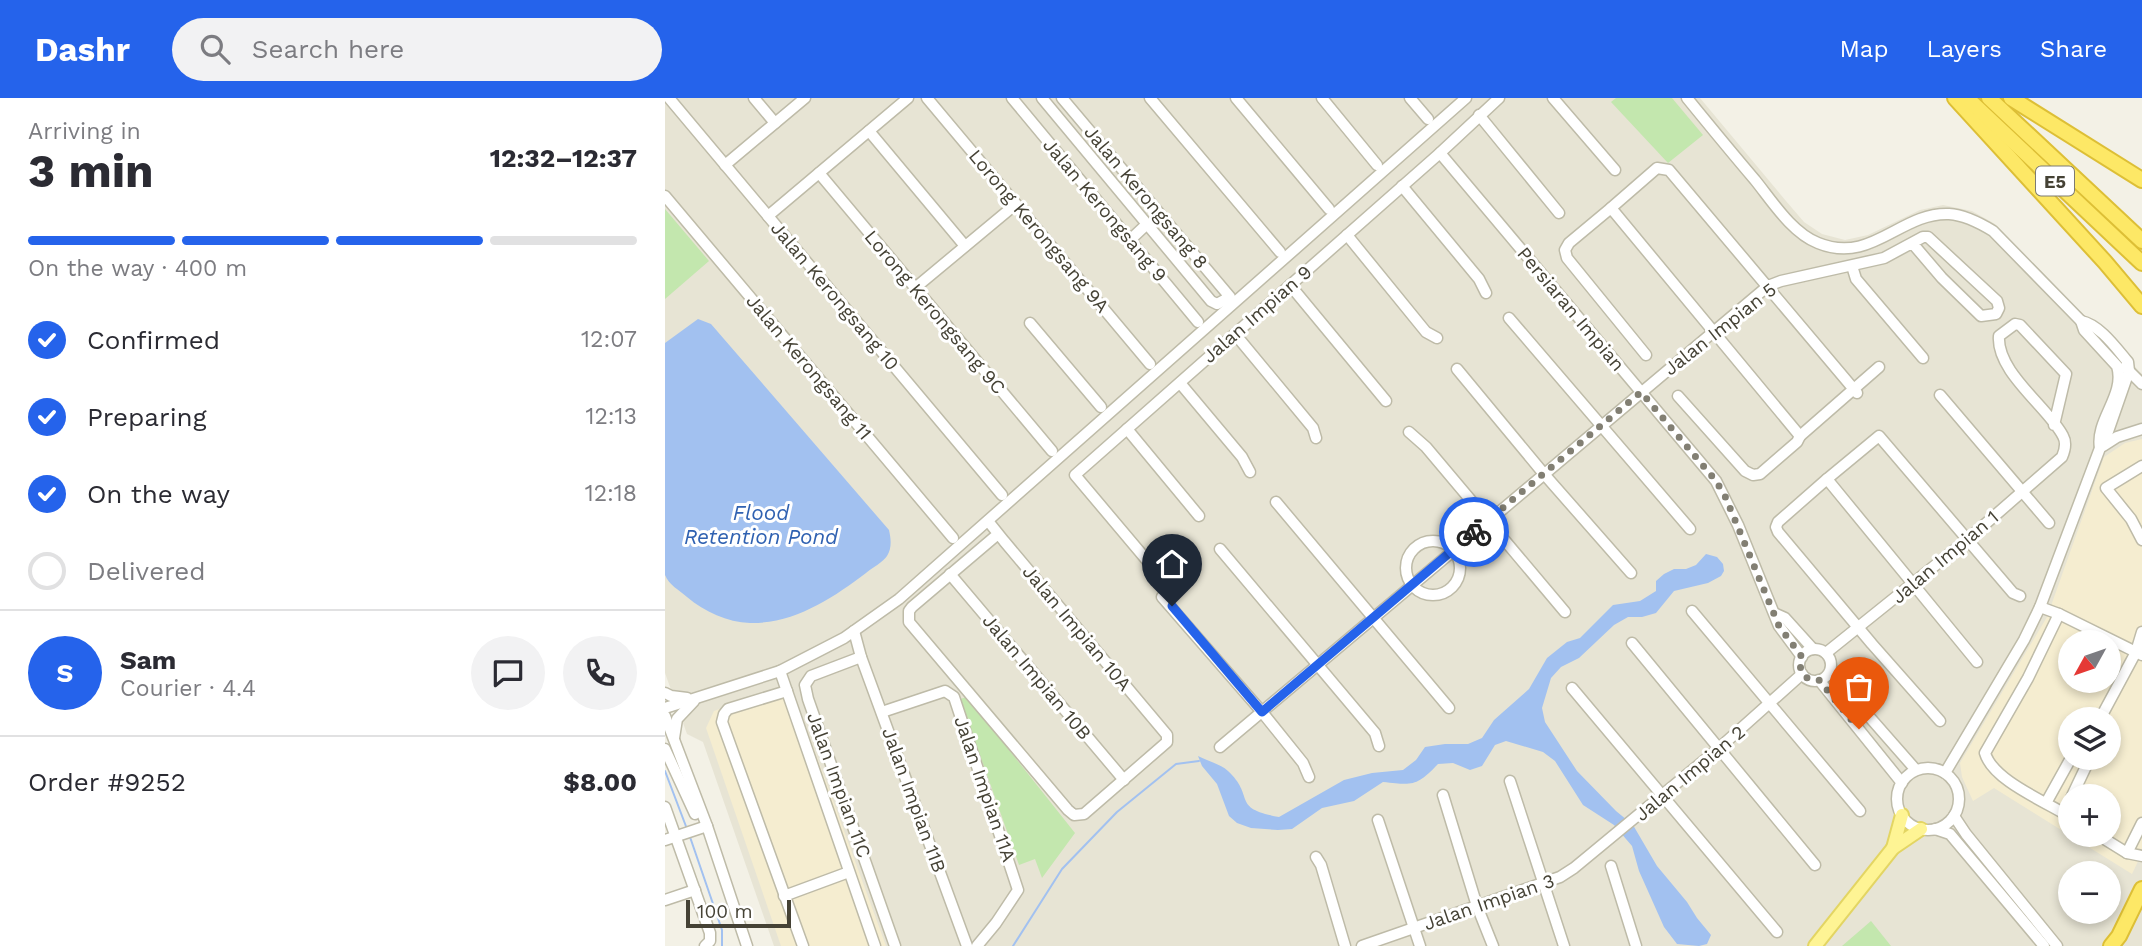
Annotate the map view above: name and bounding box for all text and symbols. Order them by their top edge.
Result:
search box [172,18,662,81]
text: Dashr [35,30,130,69]
icon: search [196,30,234,68]
text: Search here [252,34,404,64]
text: Map [1840,35,1888,63]
text: Layers [1926,35,2002,63]
text: Share [2040,35,2107,63]
text: Arriving in [28,118,141,145]
street label: Jalan Kerongsang 8 [1079,121,1213,273]
street label: Jalan Kerongsang 9 [1038,134,1172,286]
text: 12:32–12:37 [490,143,637,173]
text: 3 min [28,144,154,198]
street label: Lorong Kerongsang 9A [964,145,1114,318]
road number: E5 [2036,166,2074,196]
street label: Jalan Kerongsang 10 [766,217,904,375]
street label: Lorong Kerongsang 9C [860,225,1010,399]
street label: Persiaran Impian [1512,242,1630,376]
text: On the way · 400 m [28,255,247,282]
street label: Jalan Impian 9 [1198,260,1316,368]
street label: Jalan Impian 5 [1659,278,1781,380]
street label: Jalan Kerongsang 11 [741,290,877,444]
icon: check [28,321,66,359]
text: Confirmed [87,325,220,355]
text: 12:07 [581,326,637,353]
icon: check [28,398,66,436]
text: Preparing [87,402,207,432]
text: 12:13 [585,403,637,430]
icon: check [28,475,66,513]
text: On the way [87,479,230,509]
text: 12:18 [585,480,637,507]
courier [1439,497,1509,567]
water label: Flood Retention Pond [684,500,839,549]
street label: Jalan Impian 1 [1887,506,2003,608]
icon: bike [1455,513,1493,551]
pin [1142,534,1202,606]
icon: home [1153,545,1191,583]
text: Delivered [87,556,206,586]
street label: Jalan Impian 10A [1018,560,1137,696]
street label: Jalan Impian 10B [978,610,1096,744]
north arrow [2058,630,2121,693]
map controls [2058,630,2121,924]
button: chat [471,636,545,710]
button: phone [563,636,637,710]
text: Sam [120,645,176,675]
pin [1829,657,1889,729]
text: S [57,658,73,688]
icon: bag [1840,668,1878,706]
text: Courier · 4.4 [120,675,256,702]
button: layers [2058,707,2121,770]
street label: Jalan Impian 11C [802,709,876,861]
street label: Jalan Impian 11A [949,713,1021,865]
street label: Jalan Impian 2 [1630,720,1750,826]
street label: Jalan Impian 11B [877,724,951,876]
text: Order #9252 [28,767,186,797]
text: $8.00 [563,767,637,797]
button: + [2058,784,2121,847]
button: − [2058,861,2121,924]
street label: Jalan Impian 3 [1421,869,1557,935]
scale bar [686,897,791,929]
text: 100 m [697,900,753,923]

